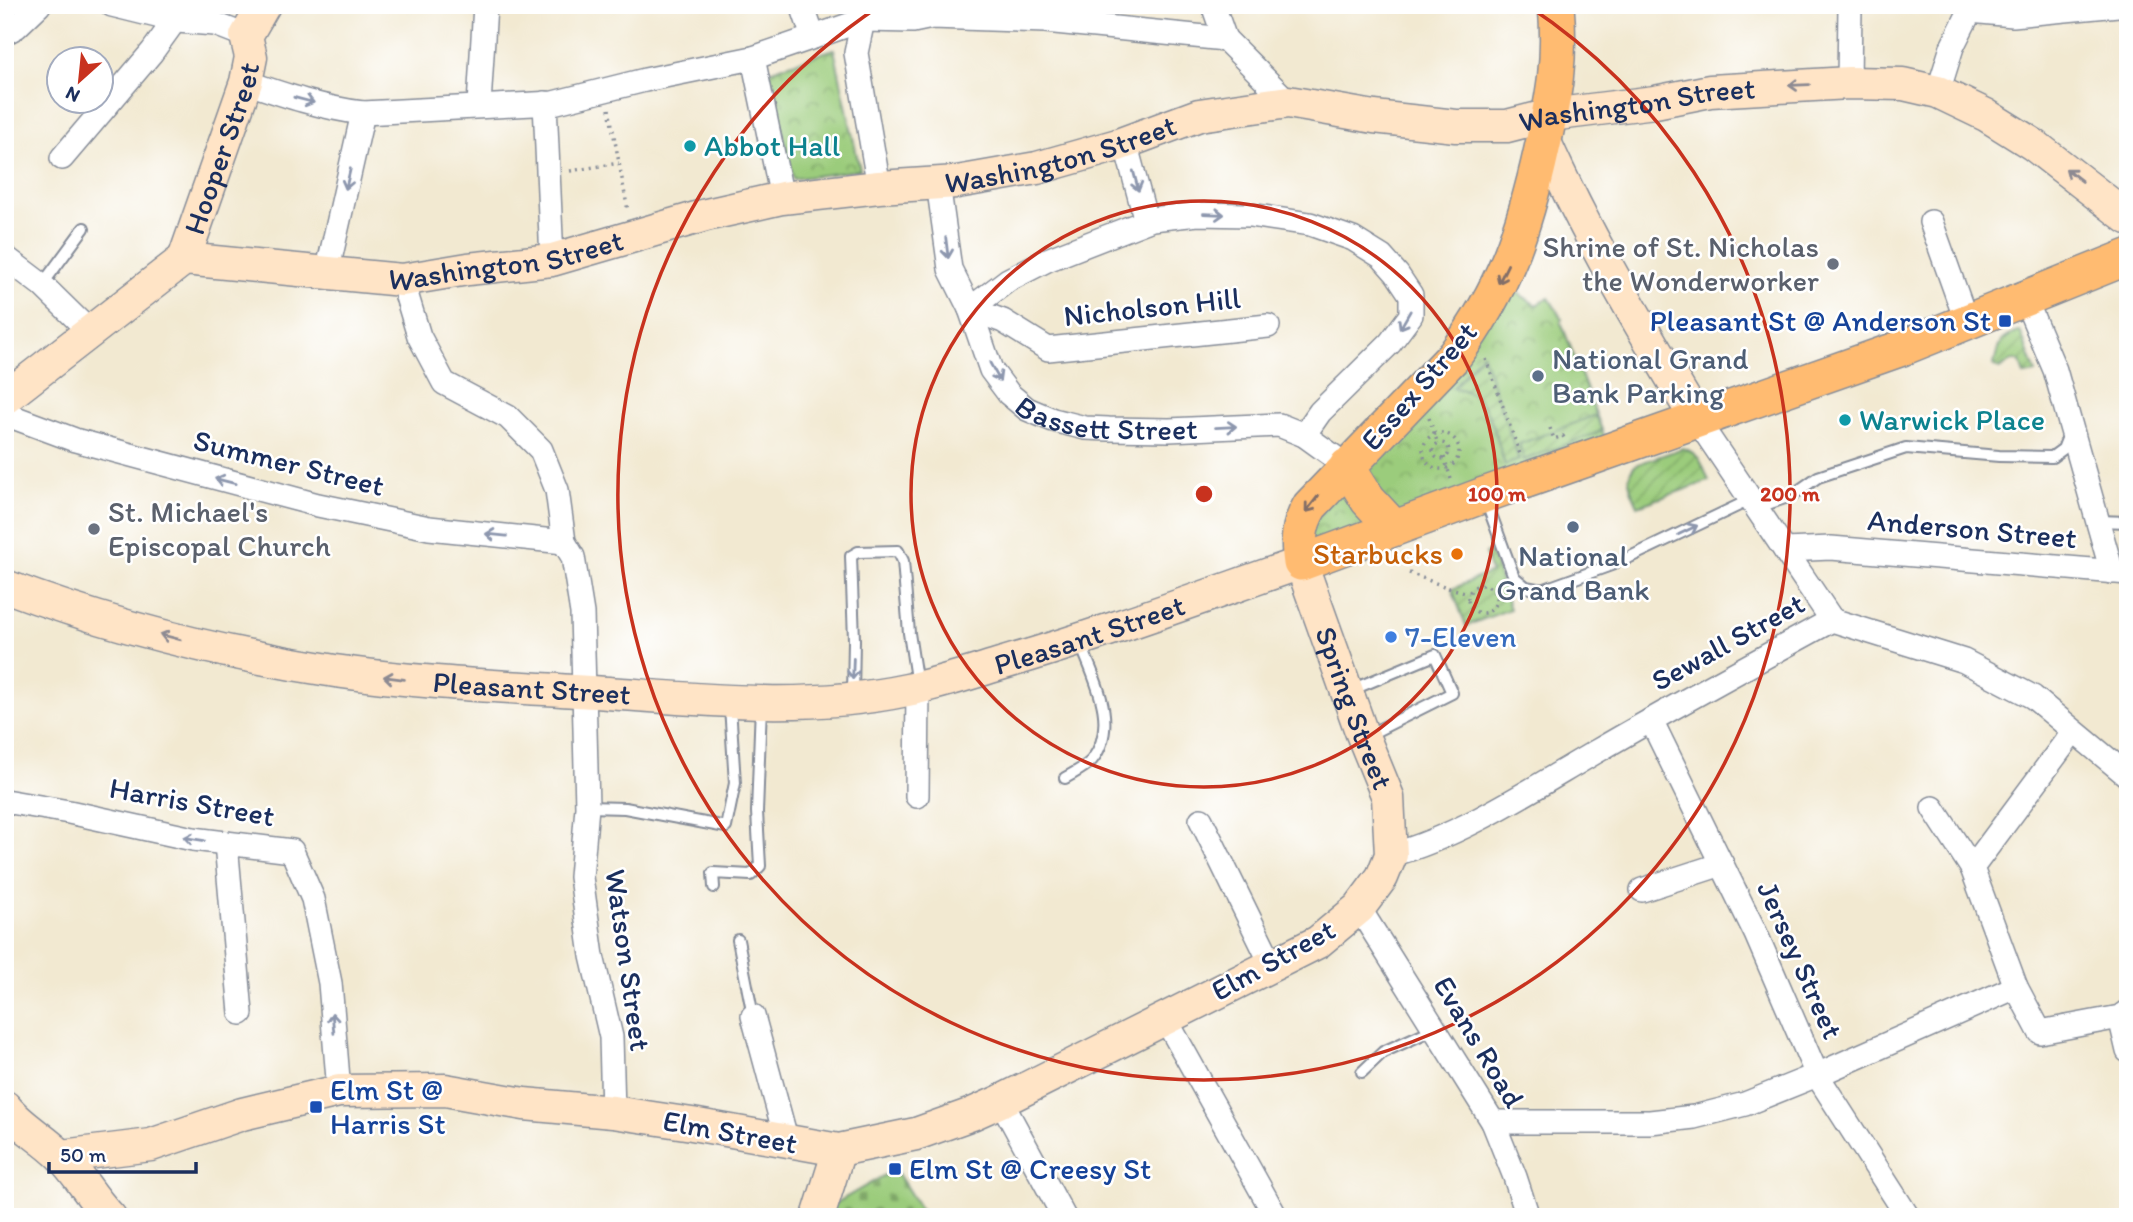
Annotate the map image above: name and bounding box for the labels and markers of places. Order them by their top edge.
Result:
place label: Abbot Hall [704,127,841,164]
marker: Abbot Hall [682,138,698,154]
place label: Shrine of St. Nicholas the Wonderworker [1542,228,1819,299]
marker: Shrine of St. Nicholas the Wonderworker [1825,256,1841,272]
place label: Pleasant St @ Anderson St [1649,302,1991,339]
marker: Pleasant St @ Anderson St [1997,313,2013,329]
place label: National Grand Bank Parking [1552,340,1748,411]
marker: National Grand Bank Parking [1530,368,1546,384]
place label: Warwick Place [1859,401,2045,438]
marker: Warwick Place [1837,412,1853,428]
centre of rings [1192,482,1216,506]
place label: St. Michael's Episcopal Church [108,493,331,564]
marker: National Grand Bank [1565,519,1581,535]
marker: St. Michael's Episcopal Church [86,521,102,537]
place label: Starbucks [1313,535,1443,572]
place label: National Grand Bank [1496,537,1650,608]
marker: Starbucks [1449,546,1465,562]
place label: 7-Eleven [1405,618,1516,655]
marker: 7-Eleven [1383,629,1399,645]
place label: Elm St @ Harris St [330,1071,446,1142]
marker: Elm St @ Harris St [308,1099,324,1115]
place label: Elm St @ Creesy St [909,1150,1151,1187]
marker: Elm St @ Creesy St [887,1161,903,1177]

